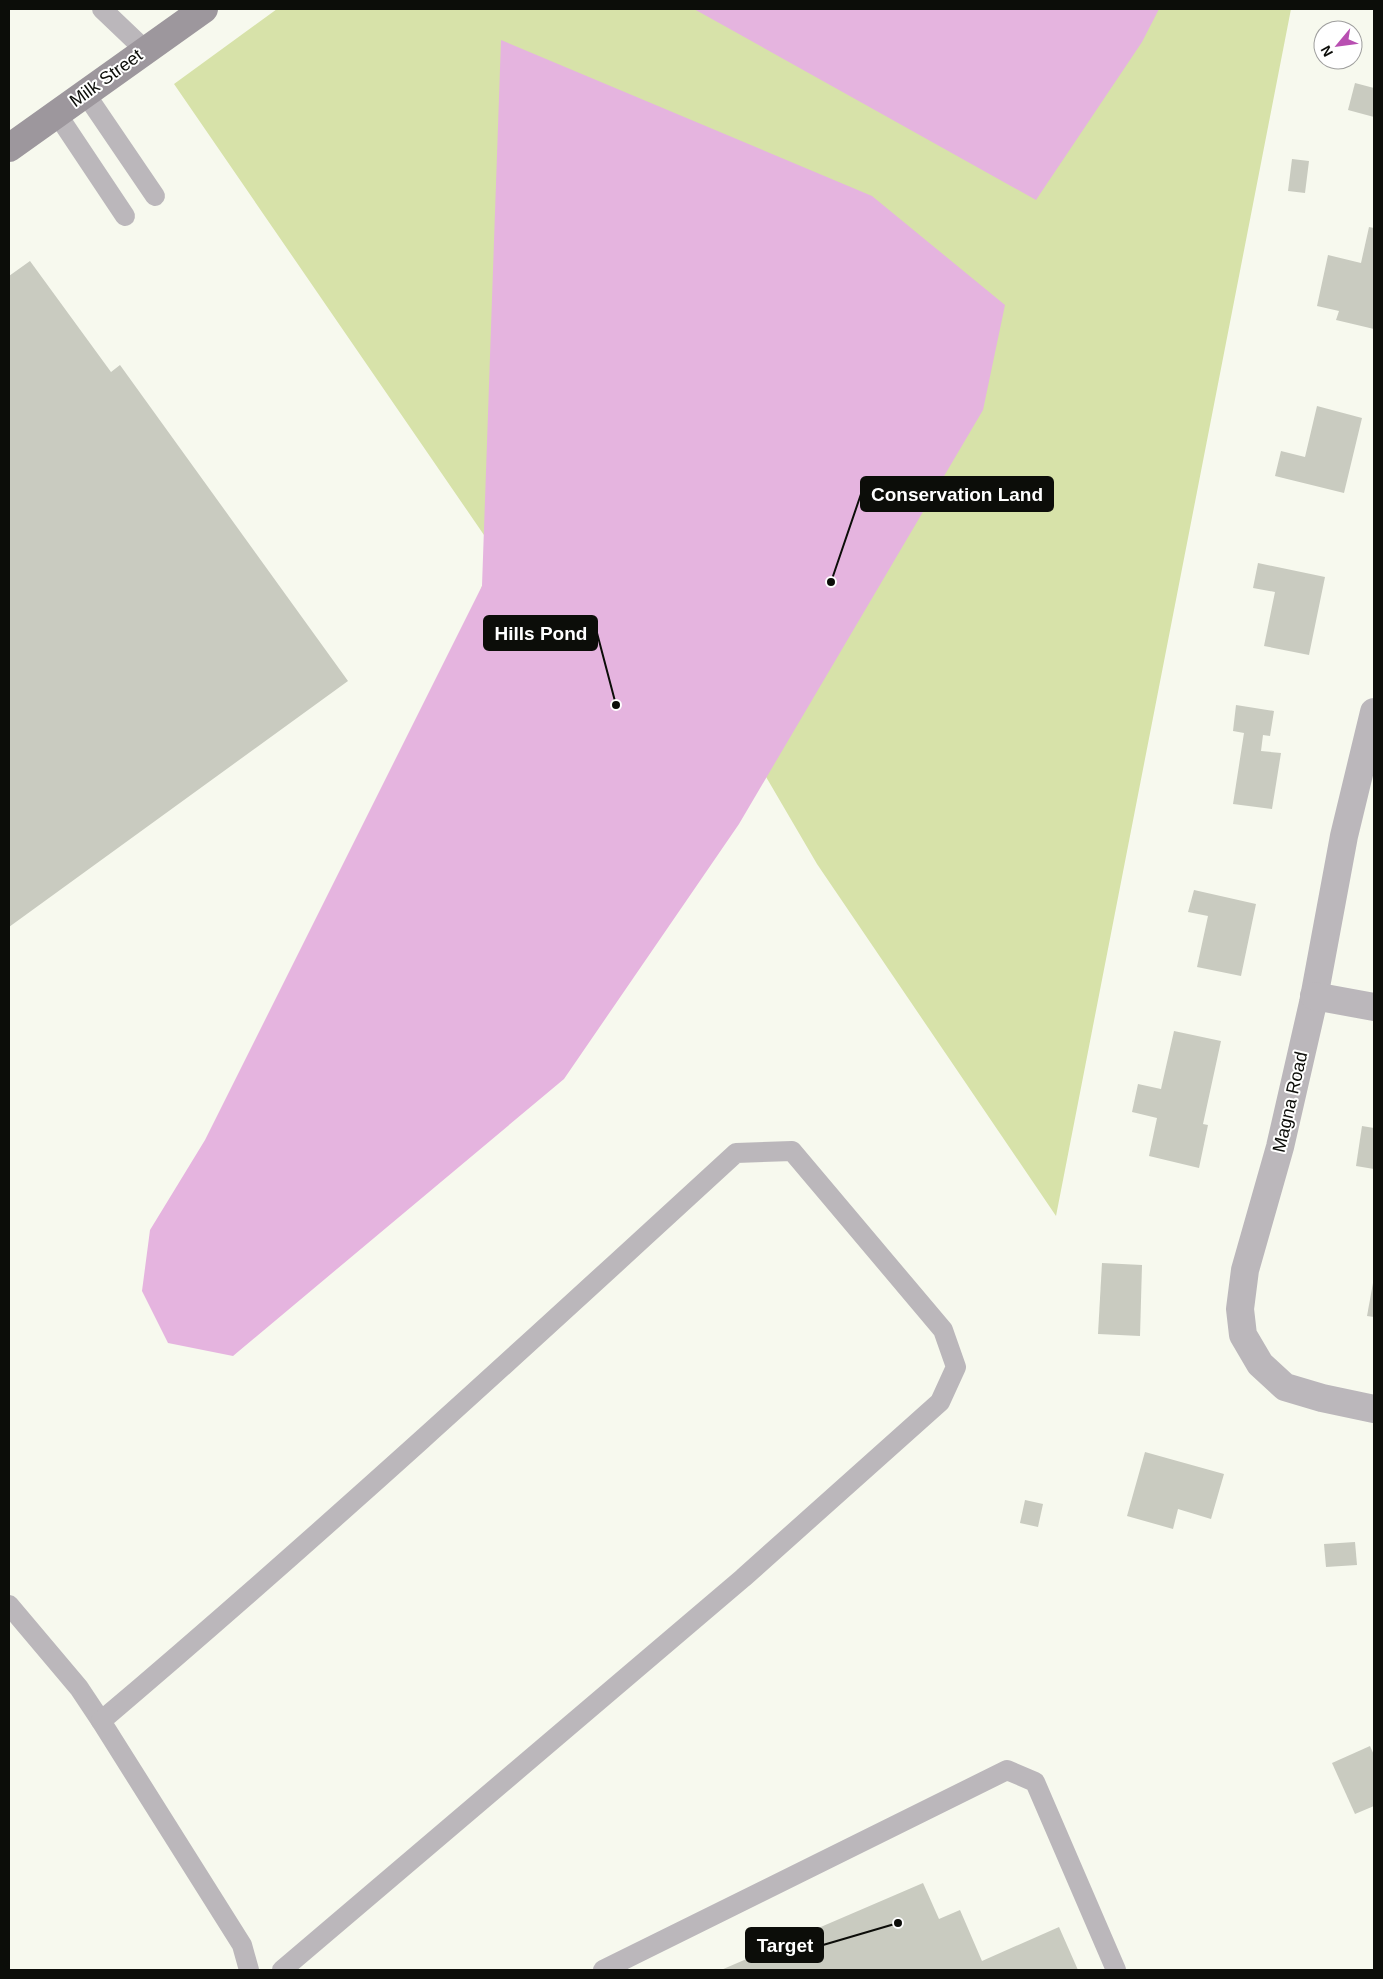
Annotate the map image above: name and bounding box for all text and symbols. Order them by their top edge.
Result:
north arrow [1313,20,1363,70]
text: N [1317,43,1336,60]
street label: Milk Street [66,45,146,111]
callout: Conservation Land [861,477,1053,511]
text: Conservation Land [871,484,1043,505]
callout: Hills Pond [484,616,597,650]
text: Hills Pond [495,623,587,644]
street label: Magna Road [1269,1050,1311,1154]
callout: Target [746,1928,823,1962]
text: Target [757,1935,814,1956]

